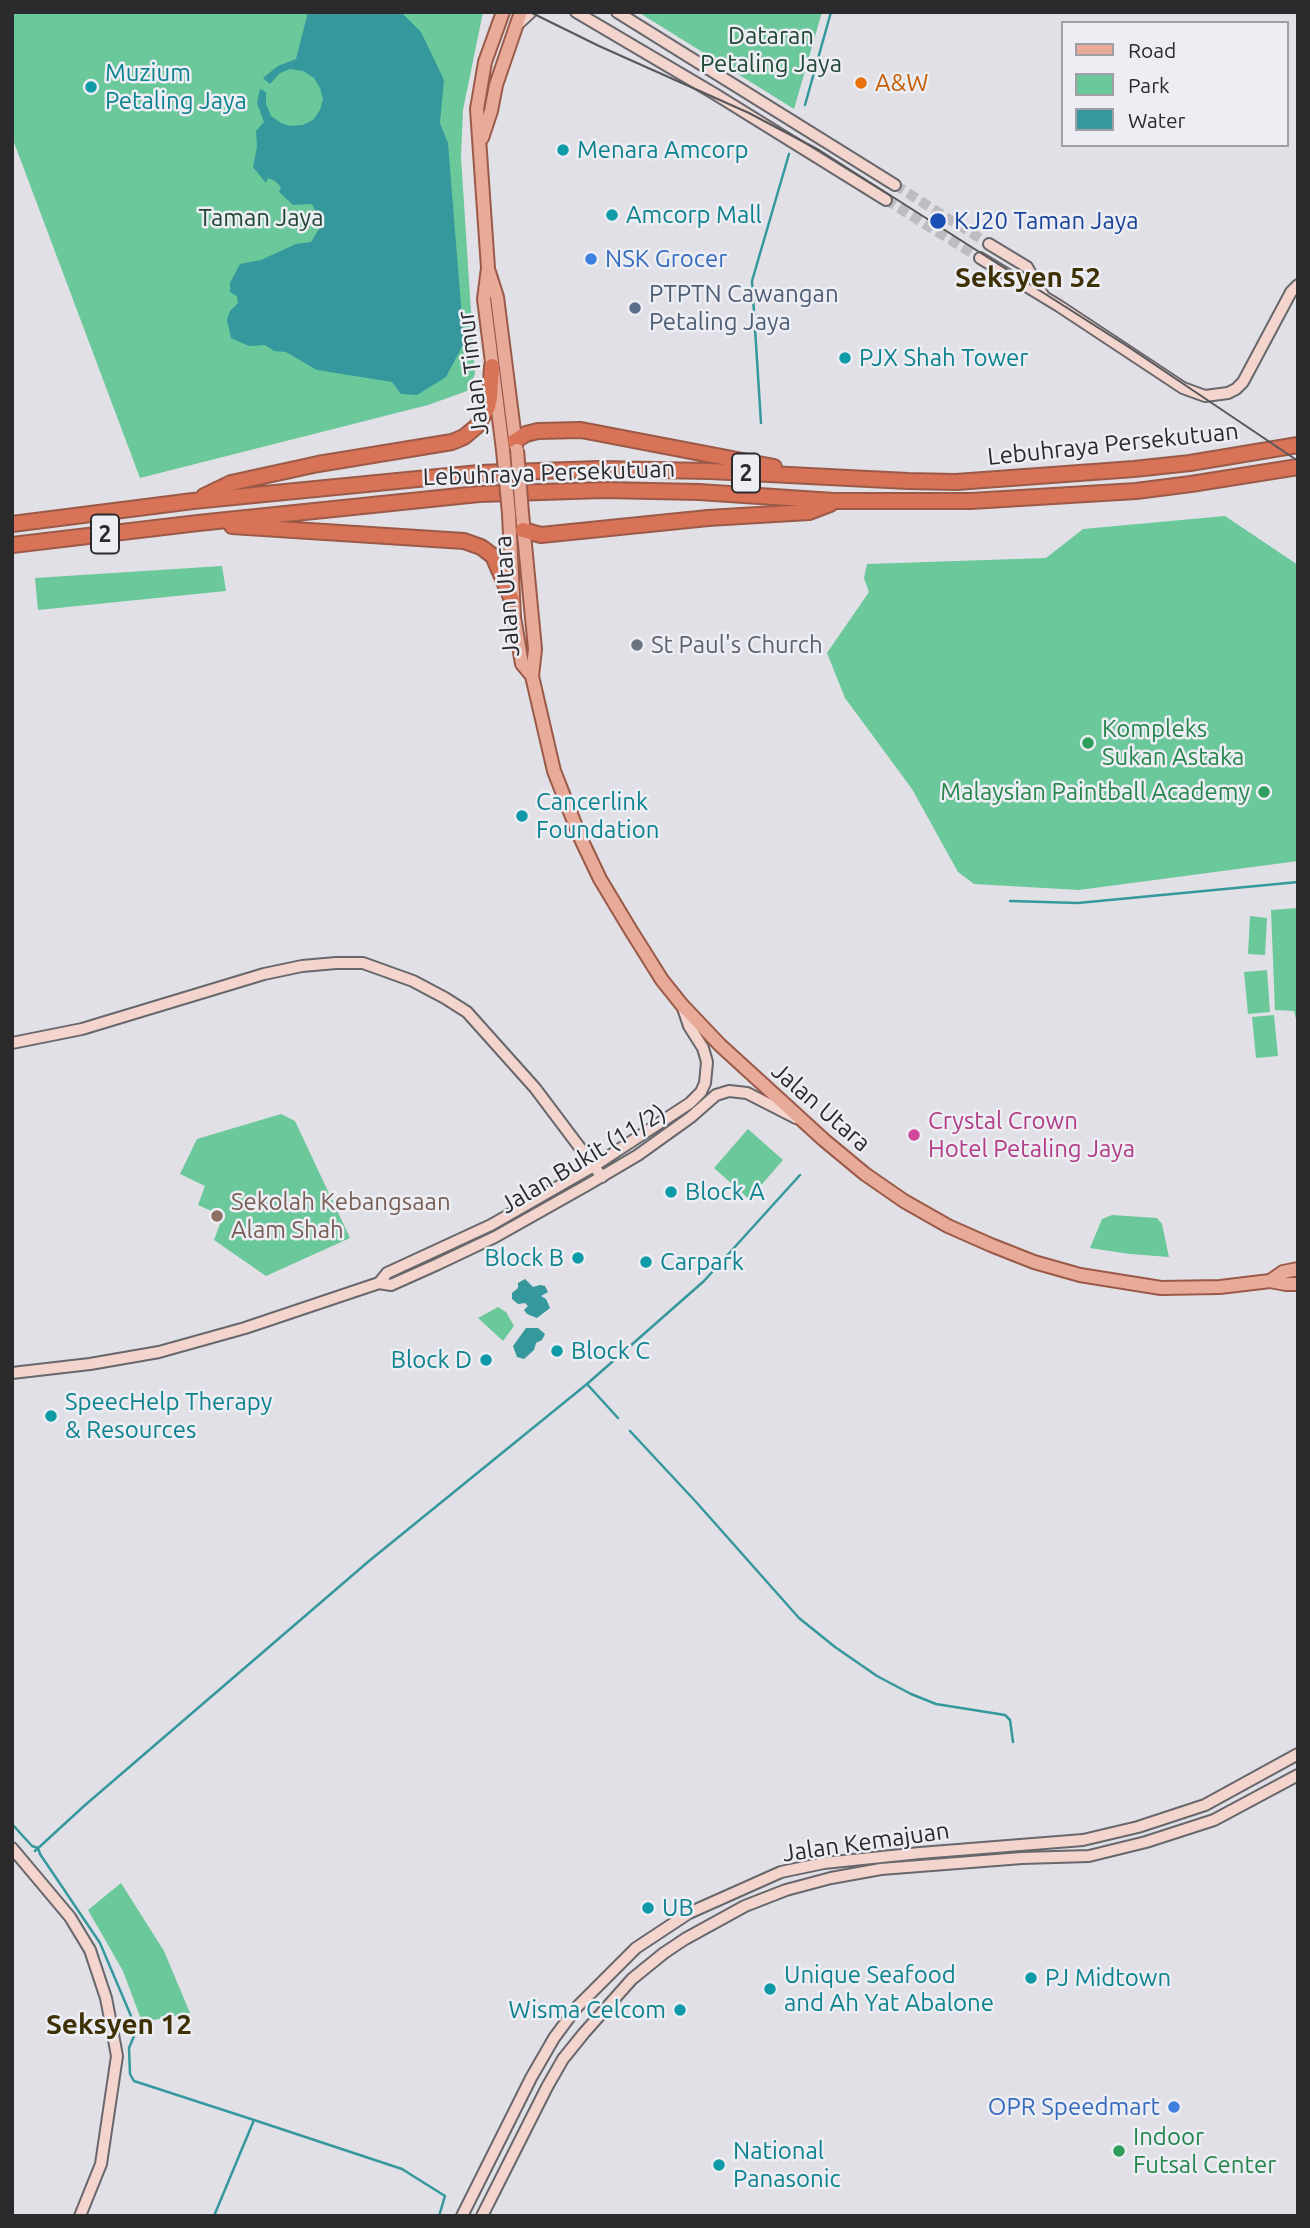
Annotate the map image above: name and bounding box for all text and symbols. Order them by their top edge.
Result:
legend [1062,21,1289,147]
park label: Dataran Petaling Jaya [700,22,842,78]
text: Road [1128,38,1176,62]
place label: Muzium Petaling Jaya [105,59,247,115]
place label: A&W [875,69,928,97]
text: Park [1128,73,1170,97]
marker: A&W [853,75,869,91]
marker: Muzium Petaling Jaya [83,79,99,95]
text: Water [1128,108,1186,132]
place label: Menara Amcorp [577,136,749,164]
marker: Menara Amcorp [555,142,571,158]
place label: Amcorp Mall [626,201,762,229]
park label: Taman Jaya [199,204,323,232]
marker: Amcorp Mall [604,207,620,223]
place label: KJ20 Taman Jaya [954,207,1139,235]
marker: KJ20 Taman Jaya [928,211,948,231]
place label: NSK Grocer [605,245,727,273]
marker: NSK Grocer [583,251,599,267]
district label: Seksyen 52 [955,261,1101,295]
place label: PTPTN Cawangan Petaling Jaya [649,280,839,336]
marker: PTPTN Cawangan Petaling Jaya [627,300,643,316]
street label: Jalan Timur [451,309,495,437]
place label: PJX Shah Tower [859,344,1028,372]
marker: PJX Shah Tower [837,350,853,366]
street label: Lebuhraya Persekutuan [986,416,1240,472]
road number: 2 [732,453,760,492]
street label: Lebuhraya Persekutuan [422,454,676,492]
road number: 2 [91,514,119,554]
street label: Jalan Utara [488,534,526,658]
place label: St Paul's Church [651,631,823,659]
marker: St Paul's Church [629,637,645,653]
place label: Kompleks Sukan Astaka [1102,715,1244,771]
marker: Kompleks Sukan Astaka [1080,735,1096,751]
place label: Malaysian Paintball Academy [940,778,1250,806]
marker: Malaysian Paintball Academy [1256,784,1272,800]
place label: Cancerlink Foundation [536,788,659,844]
marker: Cancerlink Foundation [514,808,530,824]
street label: Jalan Utara [766,1056,876,1158]
street label: Jalan Bukit (11/2) [495,1098,671,1220]
place label: Crystal Crown Hotel Petaling Jaya [928,1107,1135,1163]
marker: Crystal Crown Hotel Petaling Jaya [906,1127,922,1143]
place label: Block A [685,1178,765,1206]
marker: Block A [663,1184,679,1200]
place label: Sekolah Kebangsaan Alam Shah [231,1188,451,1244]
marker: Sekolah Kebangsaan Alam Shah [209,1208,225,1224]
place label: Block B [484,1244,564,1272]
place label: Carpark [660,1248,744,1276]
marker: Block B [570,1250,586,1266]
marker: Carpark [638,1254,654,1270]
place label: Block C [571,1337,650,1365]
marker: Block C [549,1343,565,1359]
place label: Block D [391,1346,472,1374]
marker: Block D [478,1352,494,1368]
place label: SpeecHelp Therapy & Resources [65,1388,272,1444]
marker: SpeecHelp Therapy & Resources [43,1408,59,1424]
street label: Jalan Kemajuan [781,1816,951,1868]
place label: UB [662,1894,694,1922]
marker: UB [640,1900,656,1916]
place label: Unique Seafood and Ah Yat Abalone [784,1961,994,2017]
place label: PJ Midtown [1045,1964,1171,1992]
marker: PJ Midtown [1023,1970,1039,1986]
marker: Unique Seafood and Ah Yat Abalone [762,1981,778,1997]
place label: Wisma Celcom [508,1996,666,2024]
marker: Wisma Celcom [672,2002,688,2018]
district label: Seksyen 12 [46,2008,192,2042]
place label: OPR Speedmart [988,2093,1160,2121]
marker: OPR Speedmart [1166,2099,1182,2115]
place label: Indoor Futsal Center [1133,2123,1276,2179]
place label: National Panasonic [733,2137,841,2193]
marker: Indoor Futsal Center [1111,2143,1127,2159]
marker: National Panasonic [711,2157,727,2173]

